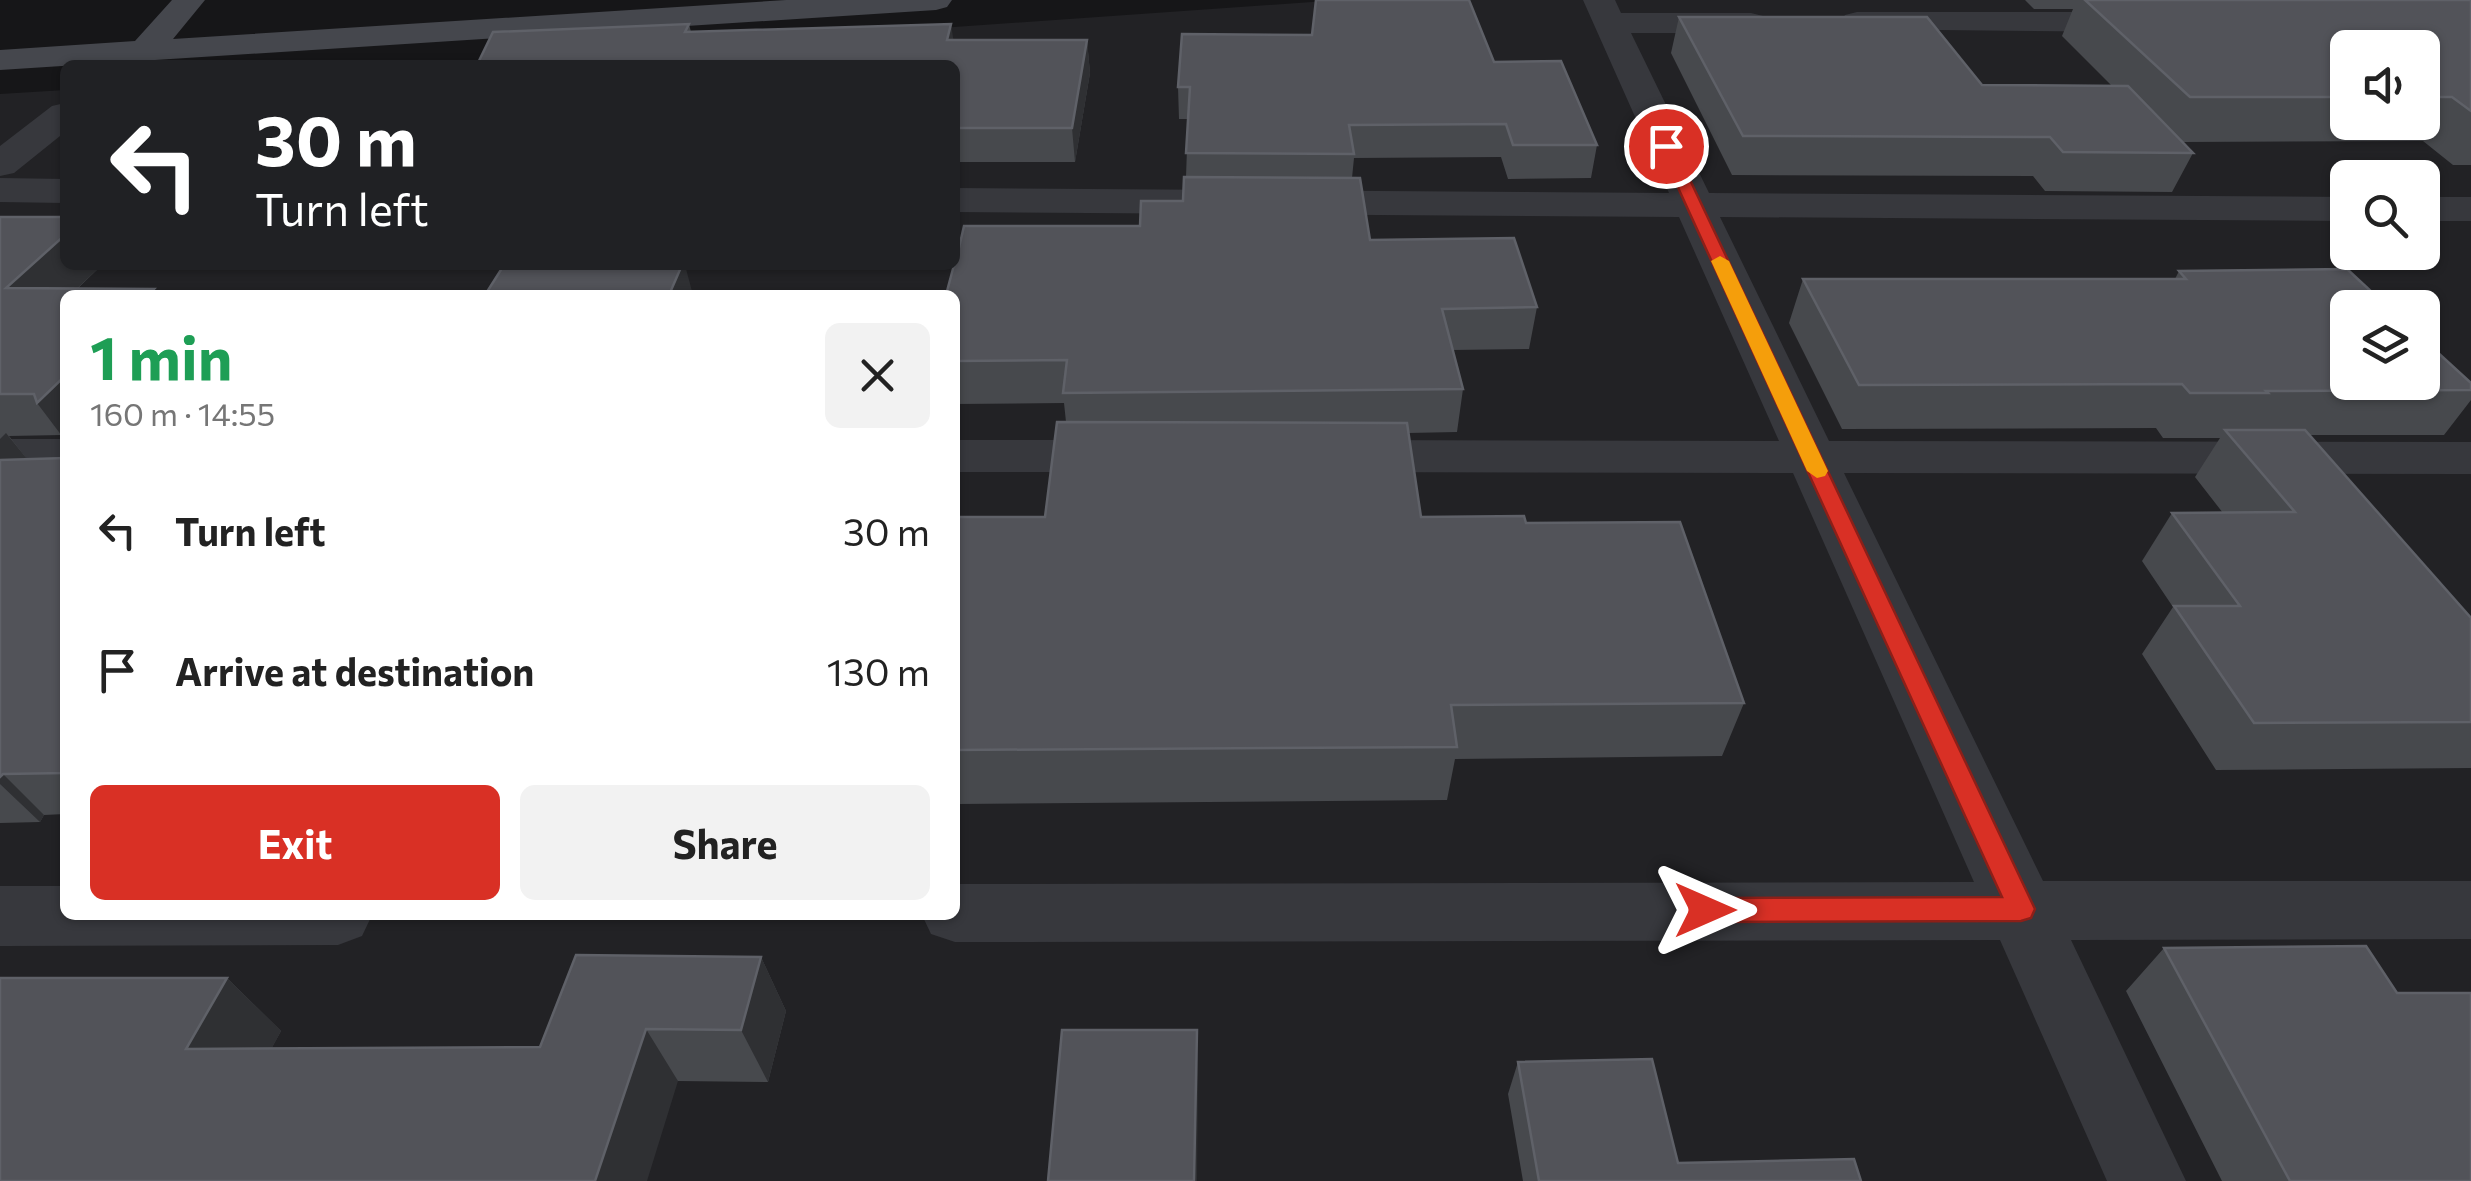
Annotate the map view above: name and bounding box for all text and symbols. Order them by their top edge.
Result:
map controls [2330,30,2440,400]
button: sound [2330,30,2440,140]
text: 30 m [255,95,417,180]
icon: left [90,100,220,230]
pin [1624,104,1709,189]
icon: arrive [1639,119,1694,174]
button: search [2330,160,2440,270]
text: Turn left [255,180,429,235]
button: layers [2330,290,2440,400]
text: 1 min [90,319,232,392]
button: close [825,323,930,428]
text: 160 m · 14:55 [90,393,275,433]
icon: left [90,503,145,558]
text: Turn left [175,507,326,554]
text: 30 m [843,507,930,554]
icon: arrive [90,643,145,698]
text: Arrive at destination [175,647,534,694]
text: 130 m [827,647,930,694]
button: Exit [90,785,500,900]
button: Share [520,785,930,900]
position arrow [1653,858,1757,962]

